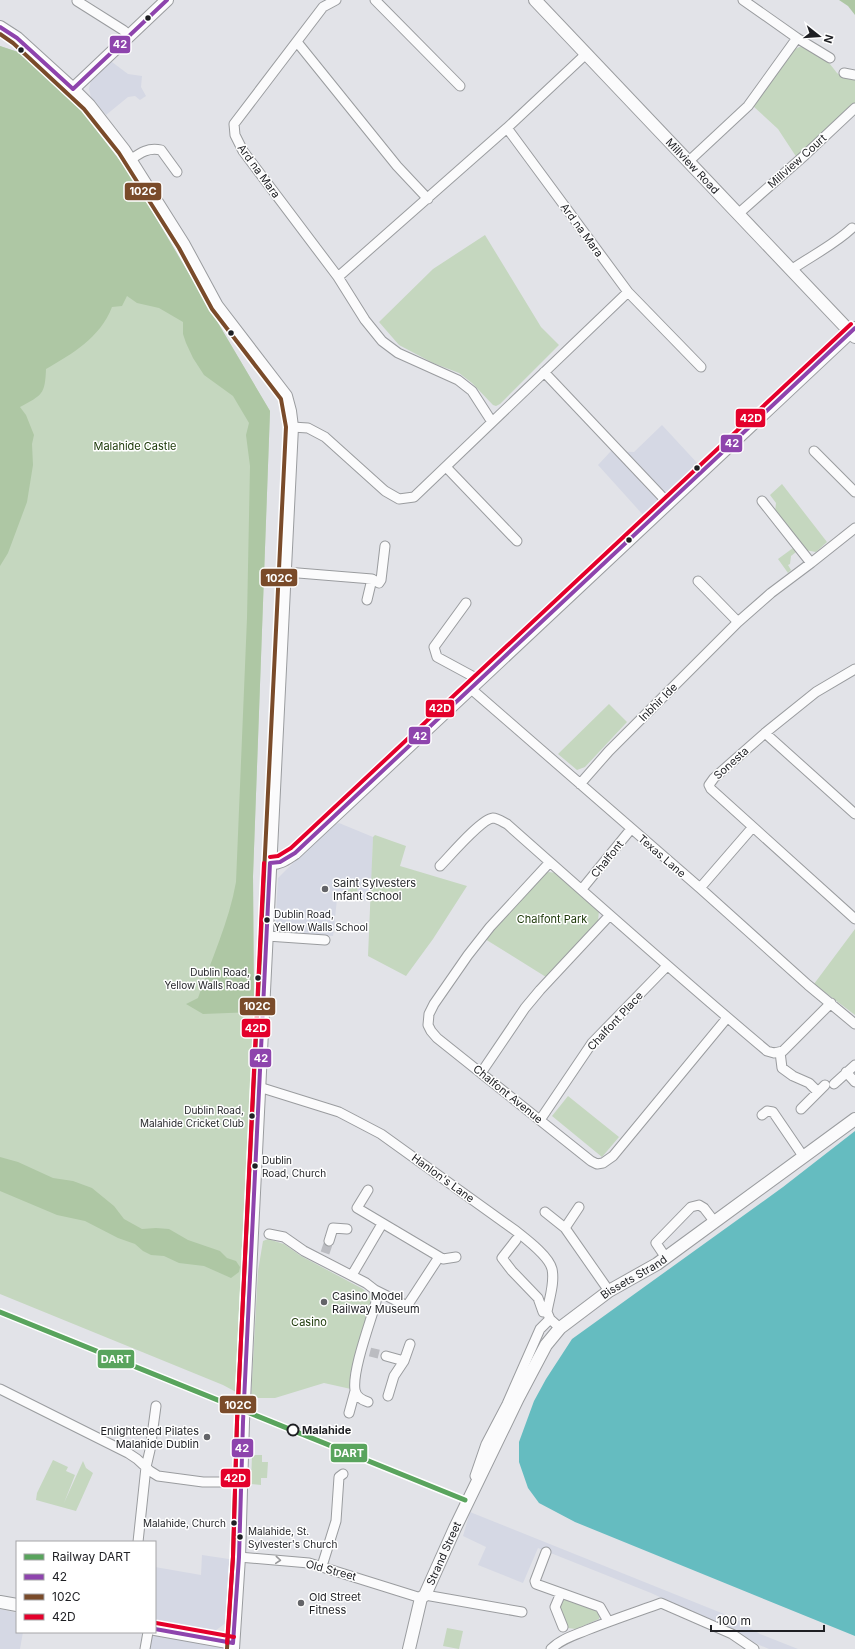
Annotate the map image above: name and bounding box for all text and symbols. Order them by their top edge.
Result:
unlabelled marker [143,13,153,23]
north arrow [799,16,839,56]
text: N [821,33,836,45]
line badge: 42 [109,35,131,54]
text: 42 [113,37,127,51]
unlabelled marker [16,45,26,55]
street label: Millview Court [765,131,830,191]
street label: Millview Road [663,135,722,197]
street label: Ard na Mara [235,141,283,201]
line badge: 102C [124,182,162,201]
text: 102C [129,184,157,198]
street label: Ard na Mara [558,200,606,260]
unlabelled marker [226,328,236,338]
line badge: 42D [735,408,766,428]
text: 42D [740,411,762,425]
line badge: 42 [720,434,743,453]
text: 42 [725,436,739,450]
park label: Malahide Castle [93,439,177,453]
unlabelled marker [692,463,702,473]
unlabelled marker [624,535,634,545]
line badge: 102C [260,568,298,587]
text: 102C [265,571,293,585]
street label: Inbhir Ide [636,680,680,724]
line badge: 42D [425,699,455,718]
text: 42D [429,701,451,715]
line badge: 42 [408,726,431,745]
text: 42 [413,729,427,743]
street label: Sonesta [711,744,751,782]
street label: Texas Lane [635,831,689,881]
street label: Chalfont [588,837,626,880]
place label: Saint Sylvesters Infant School [333,876,416,903]
marker: Saint Sylvesters Infant School [320,884,330,894]
place label: Dublin Road, Yellow Walls School [274,908,368,933]
park label: Chalfont Park [517,912,587,926]
marker: Dublin Road, Yellow Walls School [262,915,272,925]
place label: Dublin Road, Yellow Walls Road [164,966,250,991]
marker: Dublin Road, Yellow Walls Road [253,973,263,983]
street label: Chalfont Place [584,989,646,1053]
line badge: 102C [239,997,276,1016]
text: 102C [243,999,271,1013]
line badge: 42D [241,1018,271,1038]
text: 42D [245,1021,267,1035]
line badge: 42 [249,1048,272,1068]
text: 42 [254,1051,268,1065]
street label: Chalfont Avenue [470,1062,546,1126]
place label: Dublin Road, Malahide Cricket Club [140,1104,244,1129]
marker: Dublin Road, Malahide Cricket Club [247,1111,257,1121]
street label: Hanlon's Lane [409,1151,477,1205]
place label: Dublin Road, Church [262,1154,326,1179]
marker: Dublin Road, Church [250,1161,260,1171]
street label: Bissets Strand [598,1252,670,1302]
place label: Casino Model Railway Museum [332,1289,420,1316]
marker: Casino Model Railway Museum [319,1297,329,1307]
park label: Casino [291,1315,327,1329]
line badge: DART [97,1349,135,1369]
text: DART [101,1352,131,1366]
line badge: 102C [219,1395,257,1414]
text: 102C [224,1398,252,1412]
marker: Malahide [286,1423,300,1437]
place label: Malahide [302,1423,352,1437]
place label: Enlightened Pilates Malahide Dublin [100,1424,199,1451]
marker: Enlightened Pilates Malahide Dublin [202,1432,212,1442]
line badge: 42 [231,1438,254,1458]
text: 42 [235,1441,249,1455]
line badge: DART [330,1443,368,1463]
text: DART [334,1446,364,1460]
line badge: 42D [220,1468,251,1488]
text: 42D [224,1471,246,1485]
place label: Malahide, Church [143,1517,226,1529]
marker: Malahide, Church [229,1518,239,1528]
street label: Strand Street [423,1519,464,1587]
place label: Malahide, St. Sylvester's Church [248,1525,337,1550]
marker: Malahide, St. Sylvester's Church [235,1532,245,1542]
legend [16,1541,156,1633]
text: Railway DART [52,1549,131,1564]
one-way arrow [275,1556,281,1565]
street label: Old Street [304,1557,358,1584]
text: 42 [52,1569,67,1584]
text: 102C [52,1589,81,1604]
place label: Old Street Fitness [309,1590,361,1617]
marker: Old Street Fitness [296,1598,306,1608]
scale bar [711,1607,824,1633]
text: 42D [52,1609,76,1624]
text: 100 m [717,1613,751,1628]

